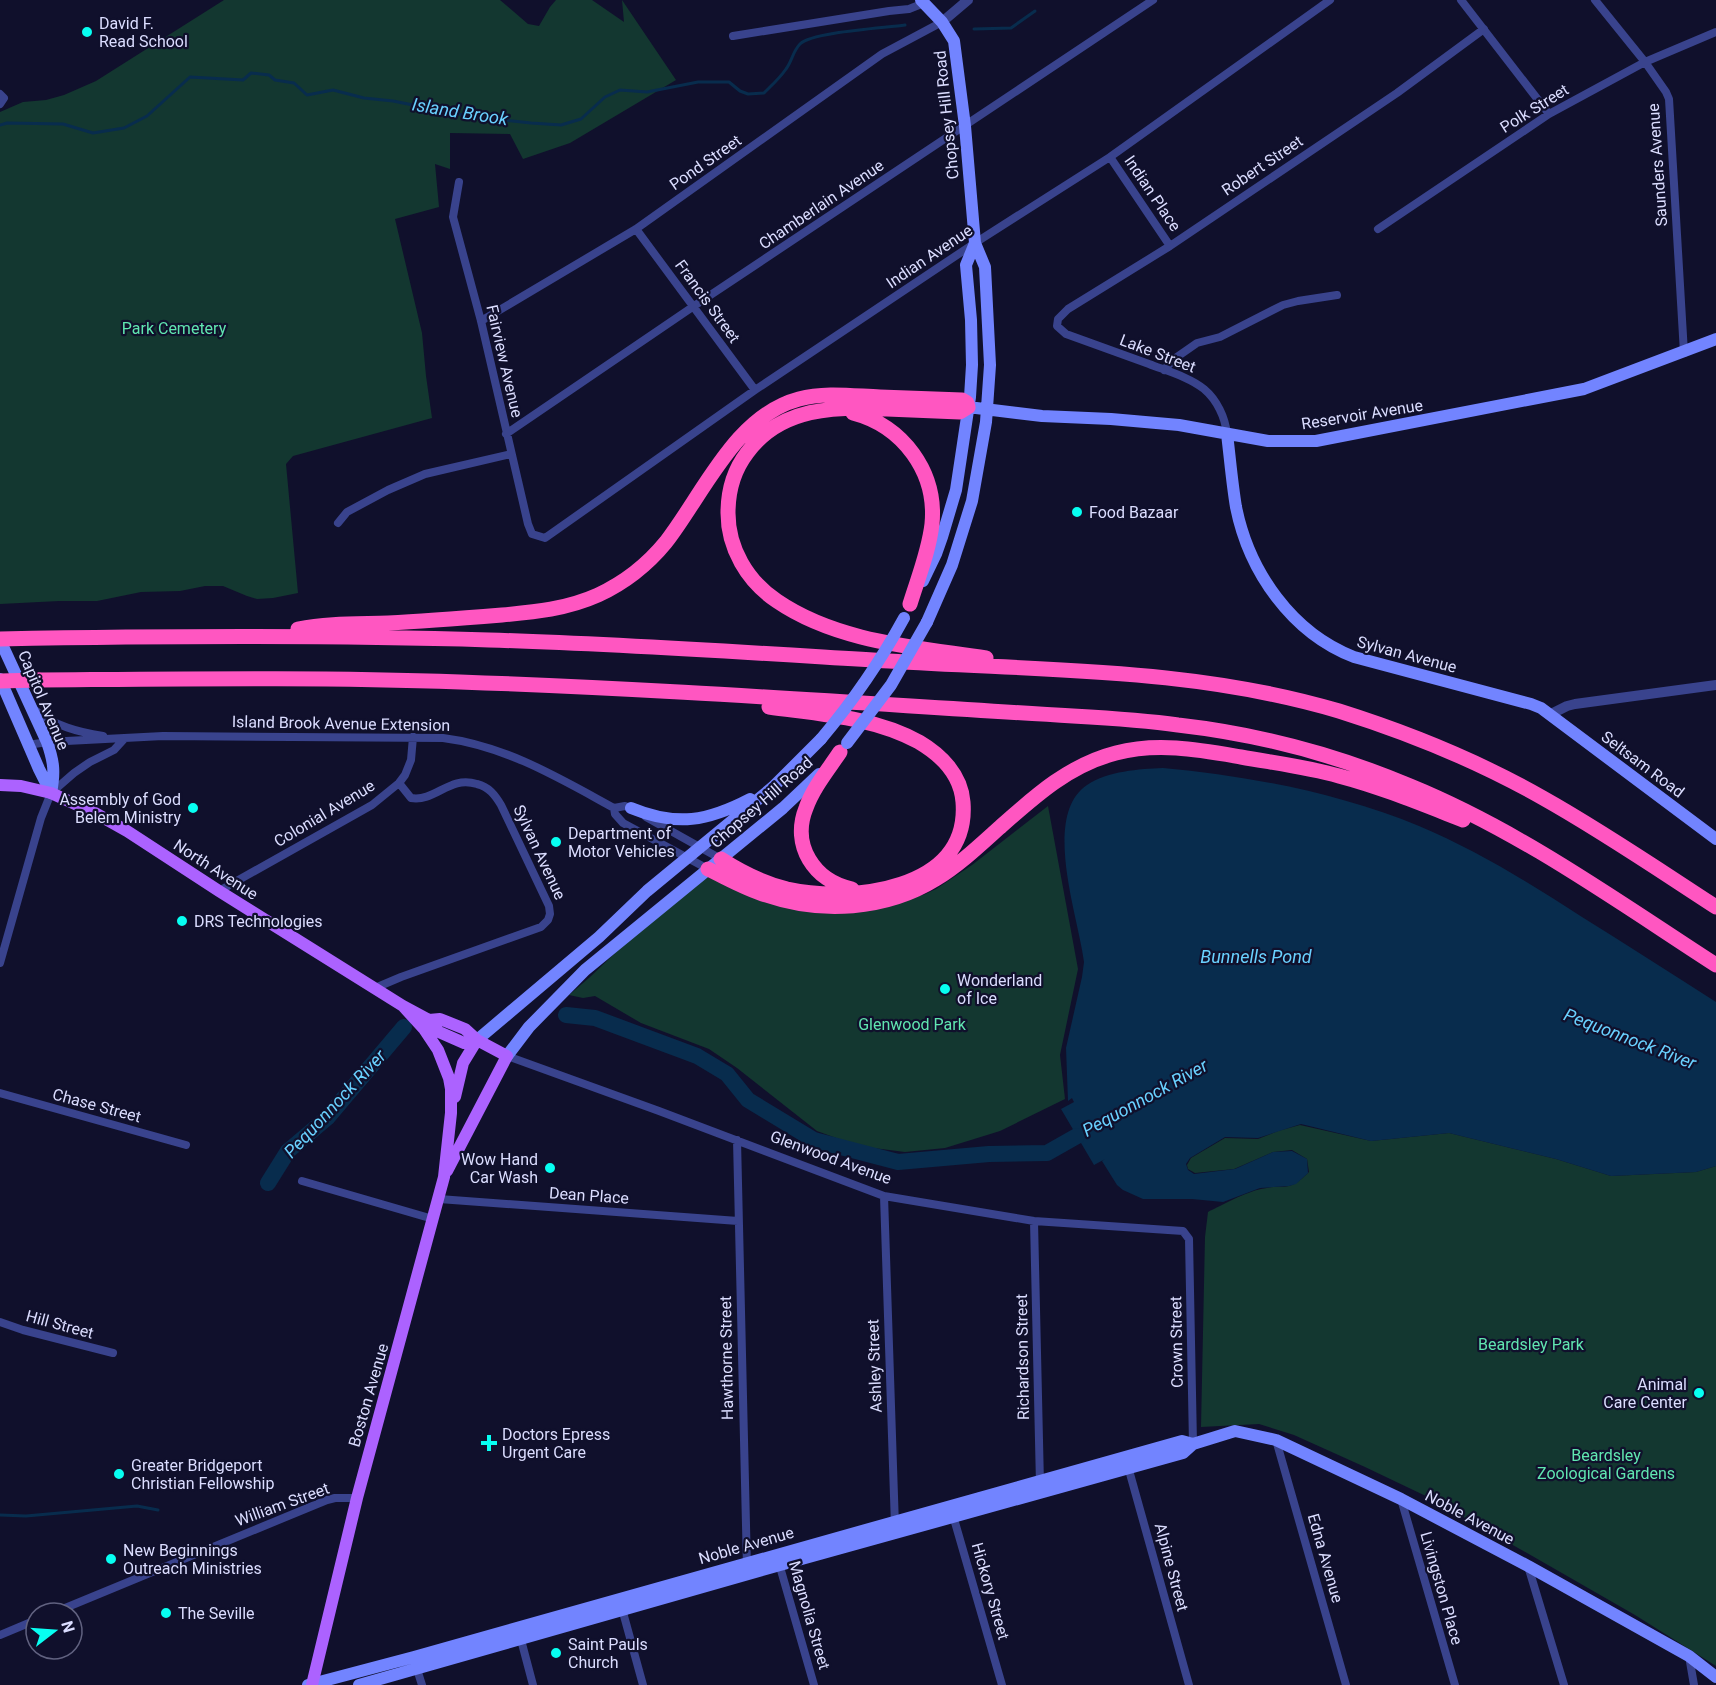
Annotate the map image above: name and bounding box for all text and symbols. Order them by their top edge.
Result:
place label: David F. Read School [99,14,188,51]
marker: David F. Read School [80,25,94,39]
street label: Chopsey Hill Road [930,50,963,180]
street label: Polk Street [1496,80,1572,137]
water label: Island Brook [411,94,511,130]
street label: Saunders Avenue [1644,103,1671,227]
street label: Pond Street [666,131,745,194]
street label: Robert Street [1218,131,1306,199]
street label: Indian Place [1120,152,1185,235]
street label: Chamberlain Avenue [755,156,887,253]
street label: Indian Avenue [883,221,976,292]
street label: Francis Street [671,256,744,347]
street label: Fairview Avenue [482,303,527,419]
park label: Park Cemetery [122,319,227,338]
street label: Lake Street [1117,330,1199,377]
street label: Reservoir Avenue [1300,395,1424,433]
place label: Food Bazaar [1089,503,1179,522]
marker: Food Bazaar [1070,505,1084,519]
street label: Sylvan Avenue [1355,632,1459,677]
street label: Capitol Avenue [14,648,73,753]
street label: Island Brook Avenue Extension [232,712,450,735]
street label: Seltsam Road [1598,727,1688,802]
street label: Chopsey Hill Road [706,753,816,852]
street label: Colonial Avenue [270,776,378,851]
place label: Assembly of God Belem Ministry [59,790,181,827]
marker: Assembly of God Belem Ministry [186,801,200,815]
street label: Sylvan Avenue [509,802,570,903]
place label: Department of Motor Vehicles [568,824,675,861]
street label: North Avenue [170,835,261,904]
marker: Department of Motor Vehicles [549,835,563,849]
place label: DRS Technologies [194,912,323,931]
marker: DRS Technologies [175,914,189,928]
water label: Bunnells Pond [1200,946,1313,967]
place label: Wonderland of Ice [957,971,1042,1008]
marker: Wonderland of Ice [938,982,952,996]
water label: Pequonnock River [1561,1004,1700,1074]
park label: Glenwood Park [858,1015,967,1034]
water label: Pequonnock River [279,1045,391,1162]
water label: Pequonnock River [1079,1054,1212,1141]
street label: Chase Street [51,1085,143,1126]
street label: Glenwood Avenue [768,1127,894,1188]
place label: Wow Hand Car Wash [461,1150,538,1187]
marker: Wow Hand Car Wash [543,1161,557,1175]
street label: Dean Place [548,1183,630,1208]
street label: Richardson Street [1012,1294,1033,1420]
street label: Hawthorne Street [716,1296,737,1420]
street label: Crown Street [1166,1296,1187,1388]
street label: Hill Street [24,1306,96,1343]
street label: Ashley Street [863,1319,886,1413]
park label: Beardsley Park [1478,1335,1585,1354]
street label: Boston Avenue [345,1341,392,1449]
place label: Animal Care Center [1603,1375,1688,1412]
marker: Animal Care Center [1692,1386,1706,1400]
place label: Doctors Epress Urgent Care [502,1425,610,1462]
marker: Doctors Epress Urgent Care [480,1434,498,1452]
park label: Beardsley Zoological Gardens [1537,1446,1675,1483]
place label: Greater Bridgeport Christian Fellowship [131,1456,274,1493]
marker: Greater Bridgeport Christian Fellowship [112,1467,126,1481]
street label: William Street [233,1479,332,1530]
street label: Noble Avenue [1422,1486,1518,1549]
street label: Edna Avenue [1304,1511,1347,1605]
street label: Alpine Street [1151,1521,1192,1613]
street label: Noble Avenue [696,1523,796,1568]
street label: Livingston Place [1416,1529,1467,1647]
street label: Hickory Street [968,1540,1013,1642]
place label: New Beginnings Outreach Ministries [123,1541,262,1578]
marker: New Beginnings Outreach Ministries [104,1552,118,1566]
street label: Magnolia Street [785,1559,834,1672]
north arrow [24,1601,84,1661]
place label: The Seville [178,1604,255,1623]
marker: The Seville [159,1606,173,1620]
text: N [57,1619,79,1635]
place label: Saint Pauls Church [568,1635,648,1672]
marker: Saint Pauls Church [549,1646,563,1660]

